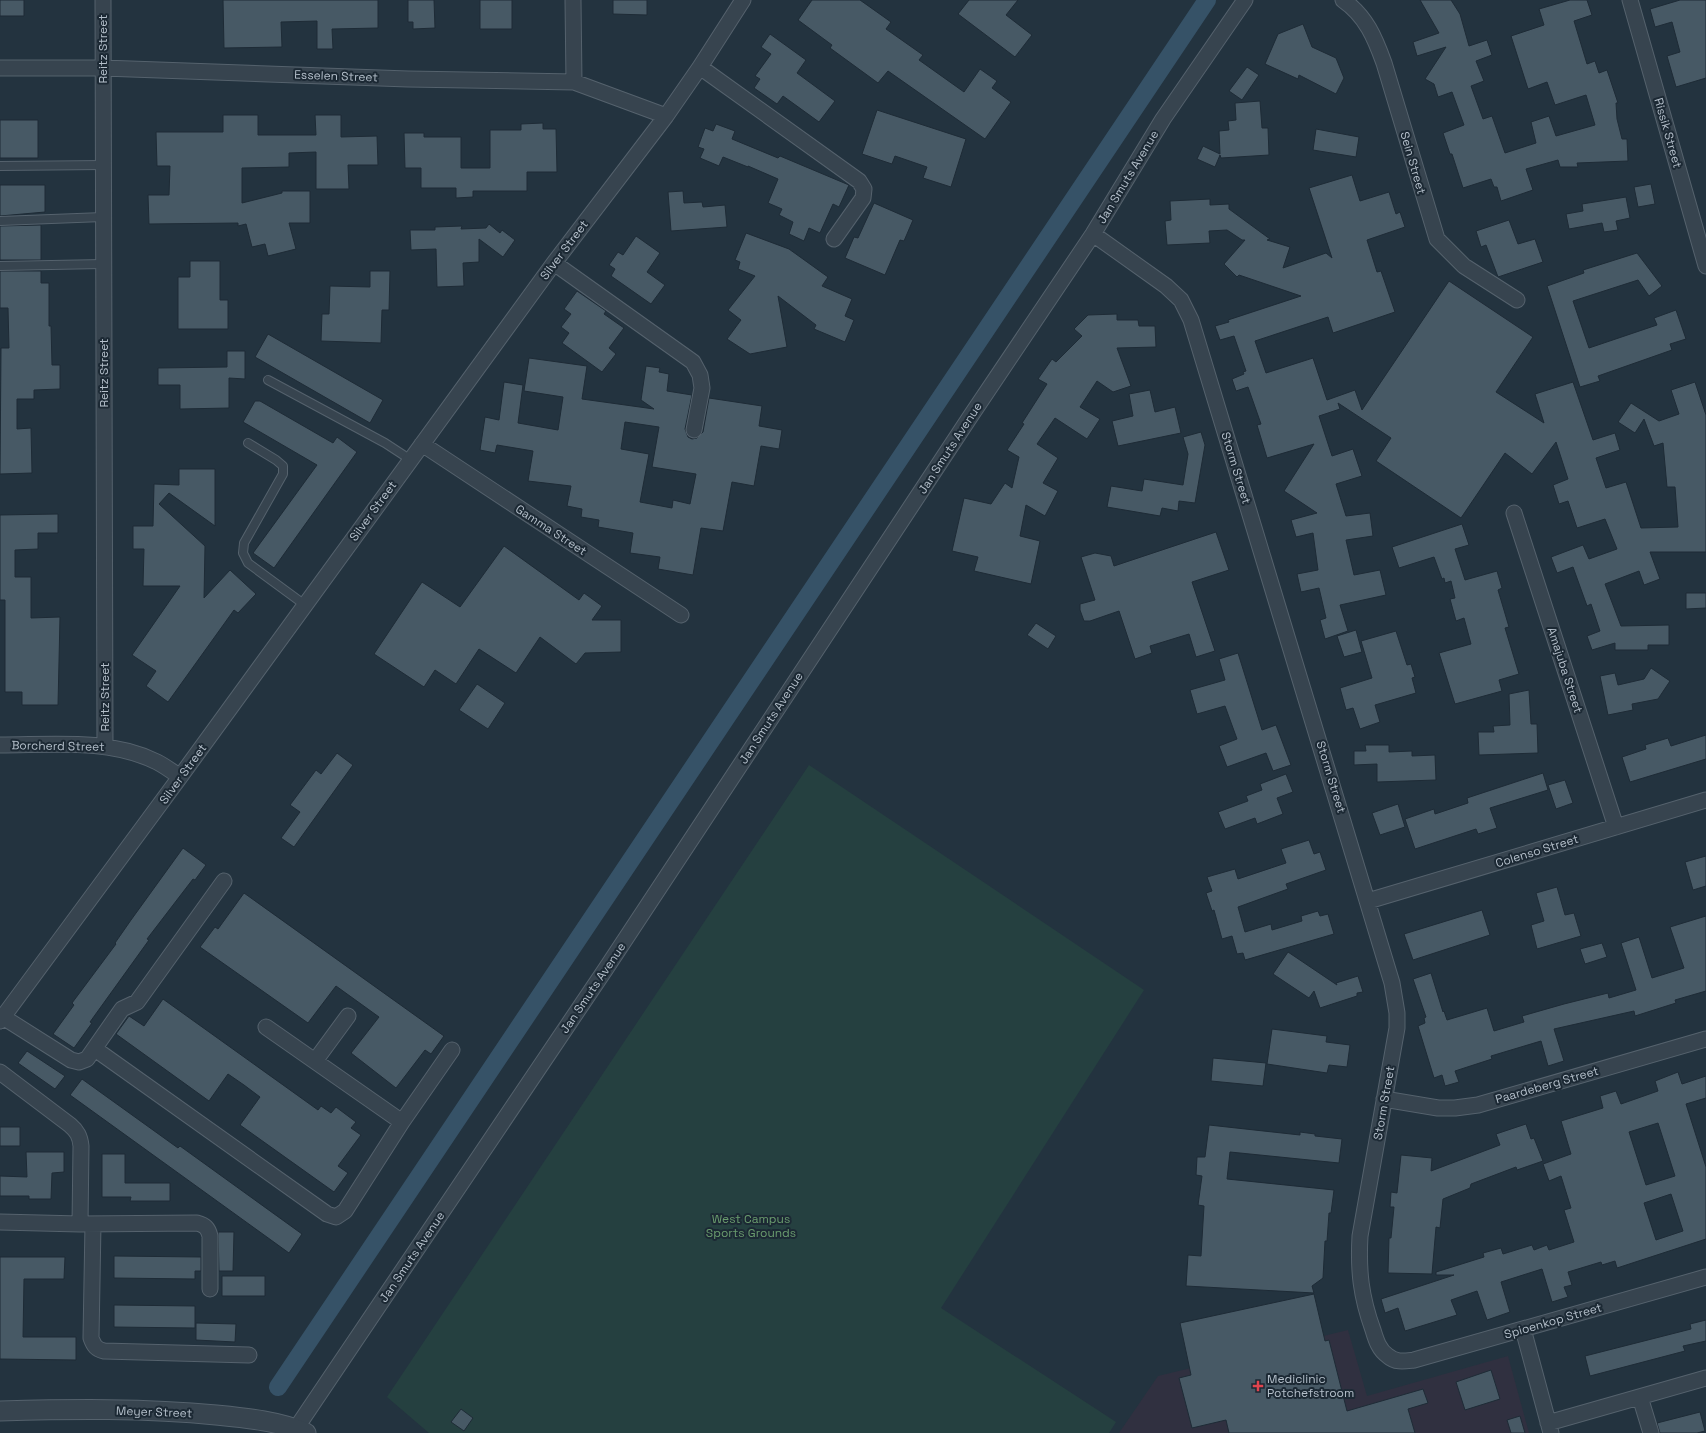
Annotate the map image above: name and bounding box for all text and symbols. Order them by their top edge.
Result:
street label: Reitz Street [95,14,111,84]
street label: Esselen Street [294,67,378,85]
street label: Rissik Street [1650,96,1686,170]
street label: Jan Smuts Avenue [1094,127,1162,227]
street label: Sein Street [1396,130,1430,196]
street label: Silver Street [536,217,592,283]
street label: Reitz Street [96,338,112,408]
street label: Jan Smuts Avenue [914,399,986,497]
street label: Storm Street [1217,430,1255,506]
street label: Silver Street [346,478,400,544]
street label: Gamma Street [512,501,590,559]
street label: Amajuba Street [1544,625,1586,715]
street label: Reitz Street [97,662,113,732]
street label: Jan Smuts Avenue [735,669,807,767]
street label: Borcherd Street [11,737,105,755]
street label: Storm Street [1312,739,1350,815]
street label: Silver Street [156,741,210,807]
street label: Colenso Street [1494,831,1580,871]
street label: Jan Smuts Avenue [557,939,629,1037]
street label: Paardeberg Street [1494,1063,1600,1107]
street label: Storm Street [1370,1065,1398,1141]
street label: Jan Smuts Avenue [376,1208,448,1306]
park label: West Campus Sports Grounds [706,1211,796,1241]
street label: Spioenkop Street [1502,1299,1604,1343]
place label: Mediclinic Potchefstroom [1267,1371,1354,1401]
marker: Mediclinic Potchefstroom [1252,1380,1264,1392]
street label: Meyer Street [116,1403,192,1421]

